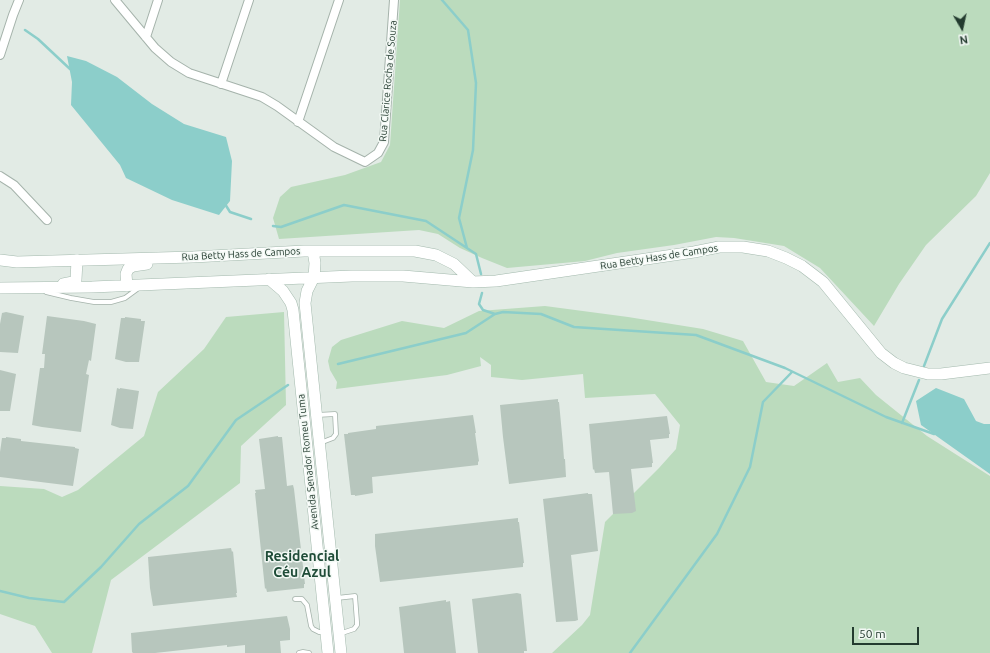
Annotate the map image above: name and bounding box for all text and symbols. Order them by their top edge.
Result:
north arrow [942,8,982,48]
street label: Rua Clarice Rocha de Souza [377,20,399,142]
text: N [959,33,969,46]
street label: Rua Betty Hass de Campos [599,242,719,272]
street label: Rua Betty Hass de Campos [181,245,301,263]
street label: Avenida Senador Romeu Tuma [295,393,321,531]
district label: Residencial Céu Azul [265,548,339,580]
scale bar [854,619,921,645]
text: 50 m [859,627,886,640]

